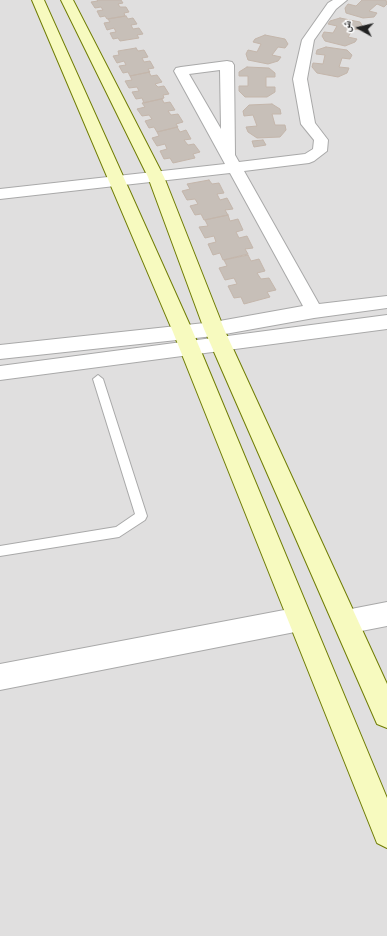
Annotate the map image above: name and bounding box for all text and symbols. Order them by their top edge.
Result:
north arrow [339,8,379,48]
text: ش [339,20,354,33]

